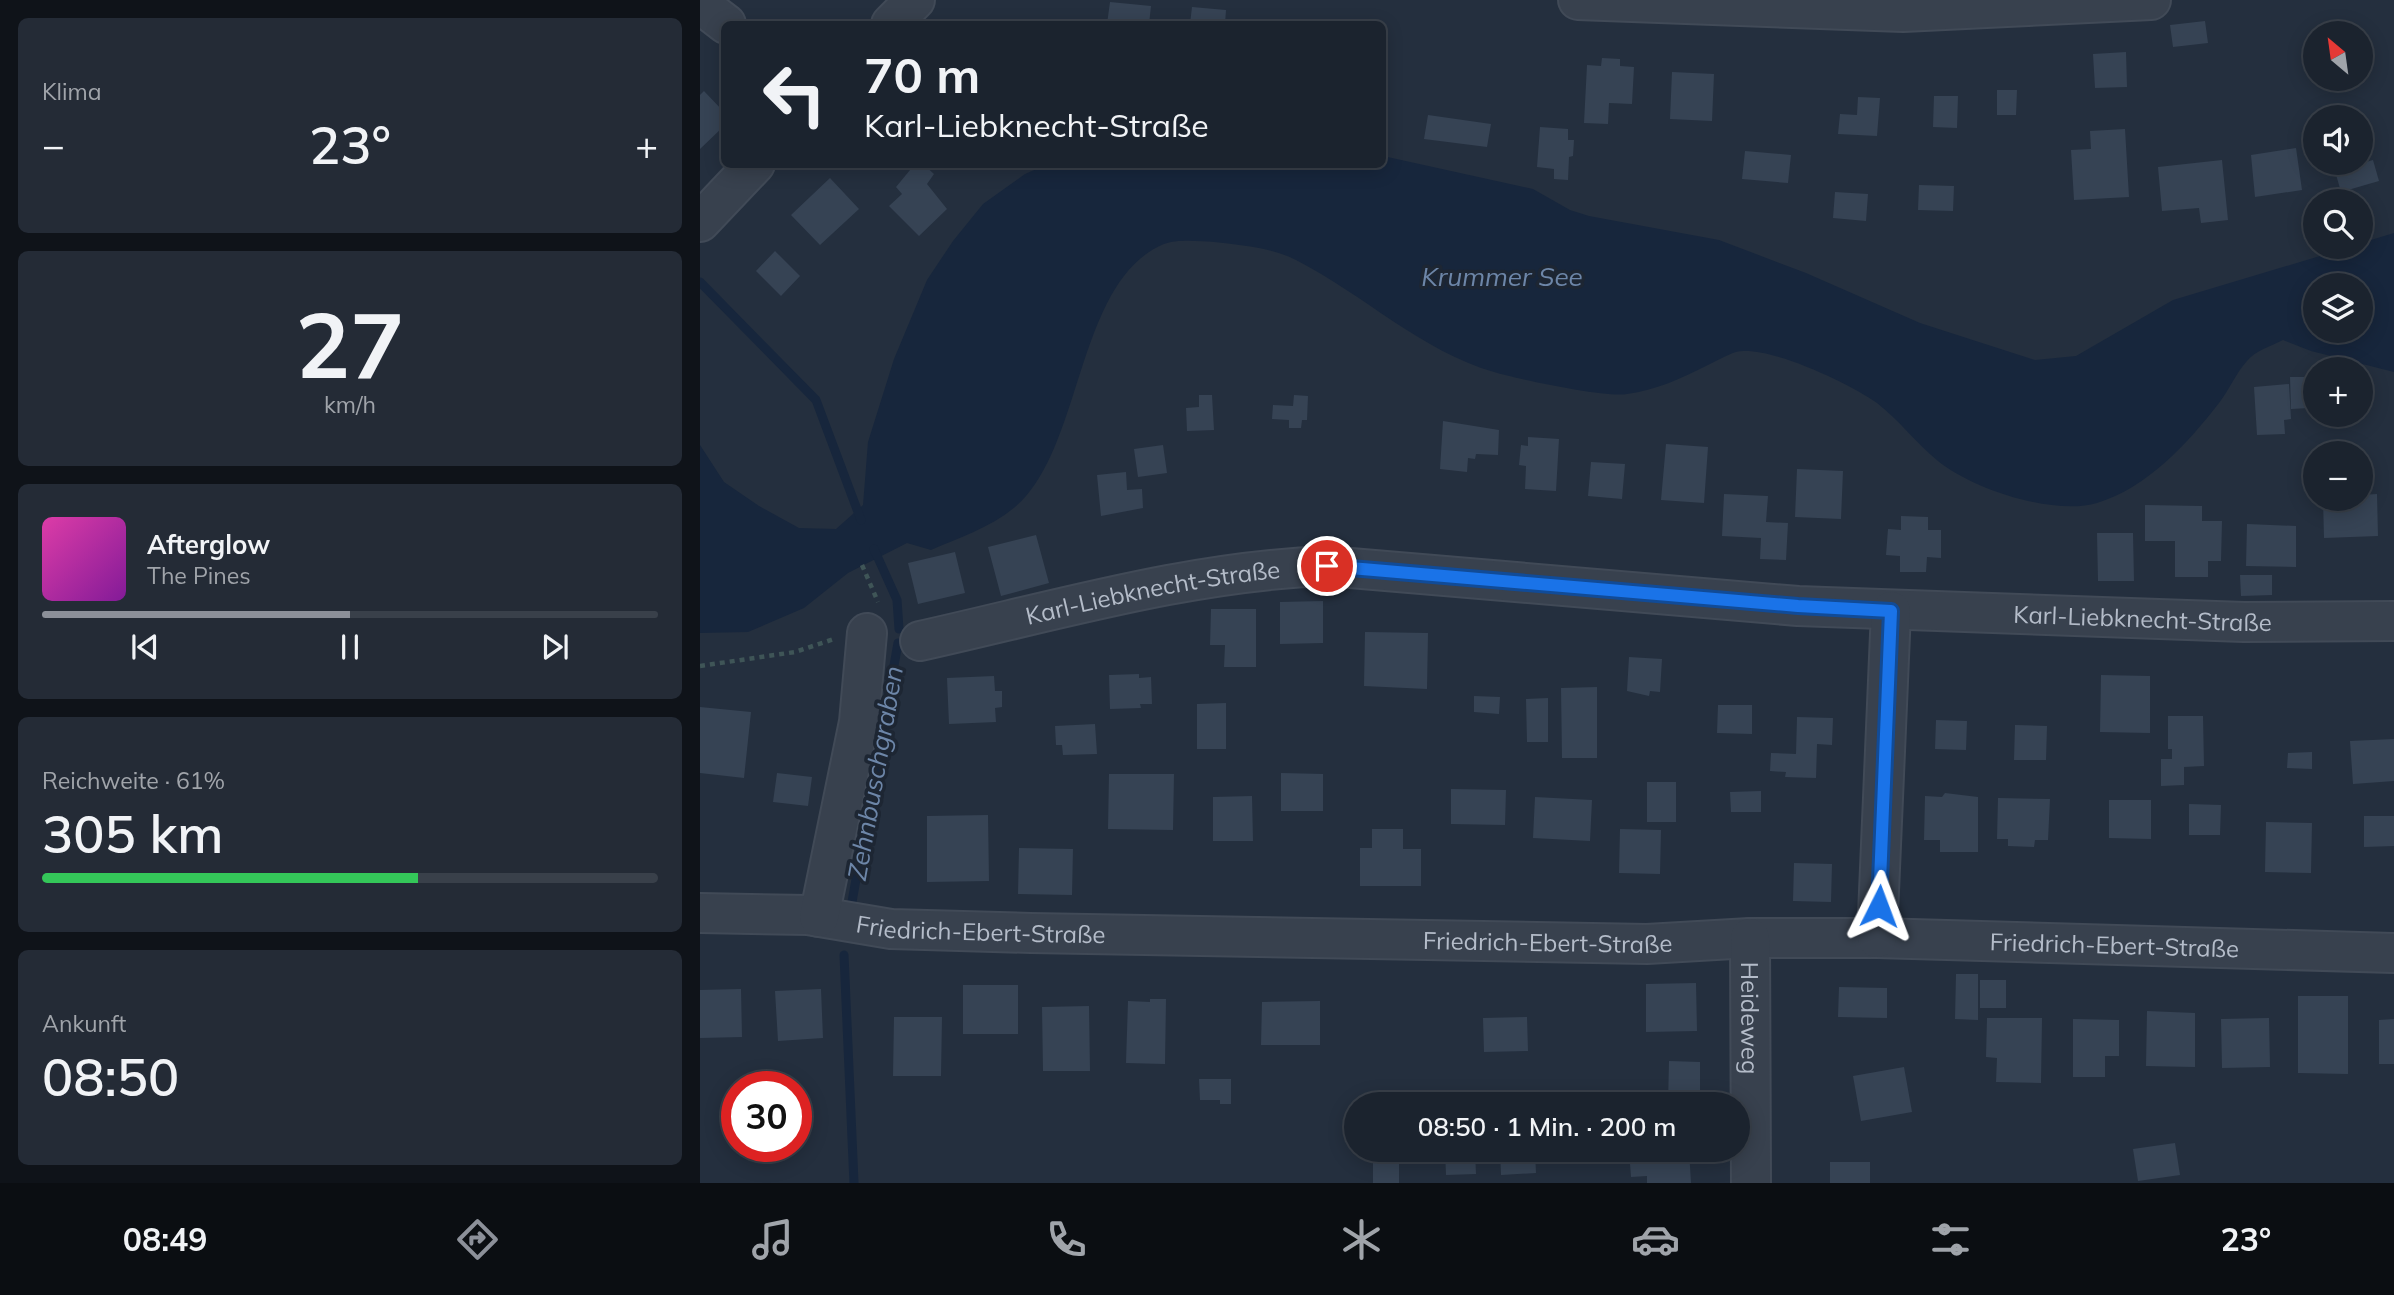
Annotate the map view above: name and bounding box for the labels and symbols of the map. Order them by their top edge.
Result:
north arrow [2303,21,2373,91]
water label: Krummer See [1421,260,1583,293]
pin [1297,536,1357,596]
street label: Karl-Liebknecht-Straße [1022,554,1281,631]
street label: Karl-Liebknecht-Straße [2013,599,2272,637]
water label: Zehnbuschgraben [840,663,910,883]
position arrow [1842,869,1916,943]
street label: Friedrich-Ebert-Straße [854,908,1106,949]
street label: Friedrich-Ebert-Straße [1423,925,1673,959]
street label: Friedrich-Ebert-Straße [1989,926,2239,963]
street label: Heideweg [1735,962,1766,1074]
speed limit sign: 30 [721,1071,812,1162]

